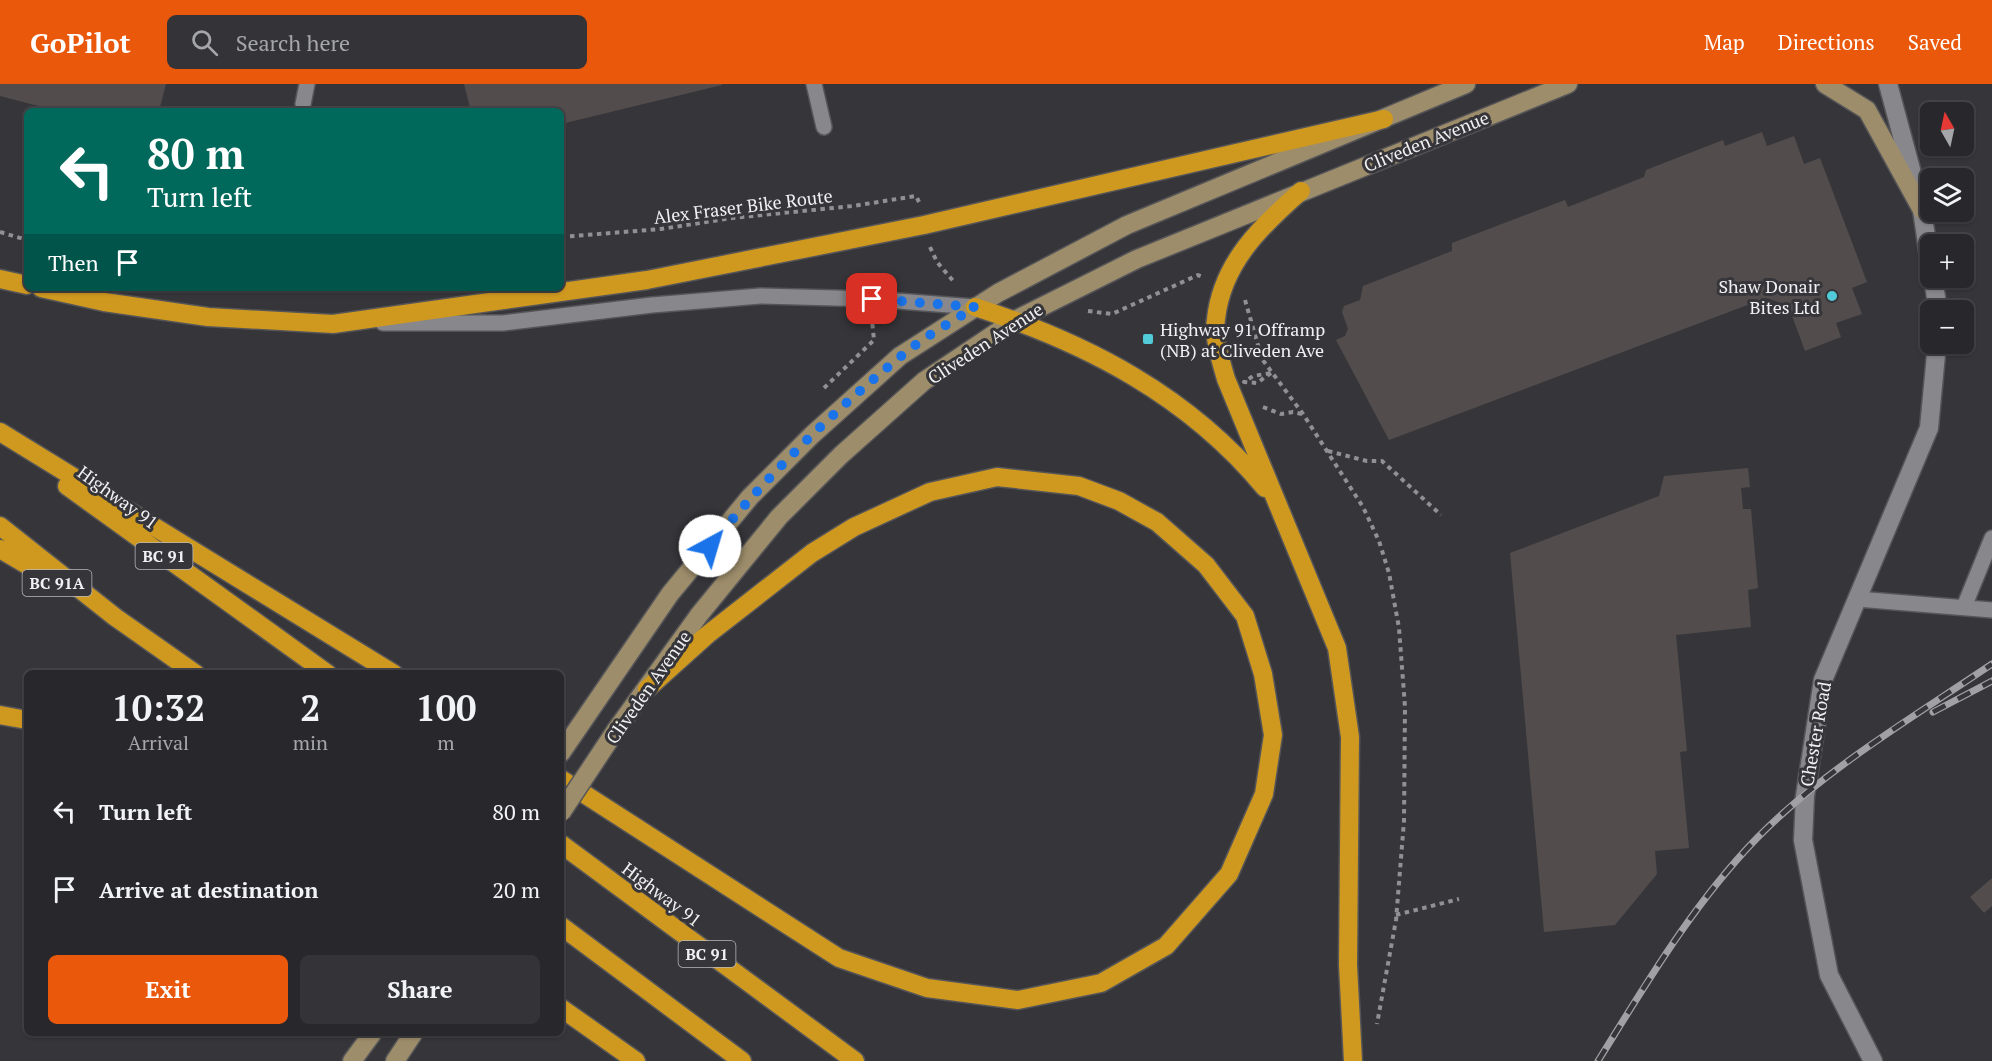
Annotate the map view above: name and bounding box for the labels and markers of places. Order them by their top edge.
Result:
pin [846,273,897,324]
place label: Shaw Donair Bites Ltd [1718,274,1820,319]
marker: Shaw Donair Bites Ltd [1825,289,1839,303]
place label: Highway 91 Offramp (NB) at Cliveden Ave [1160,317,1325,362]
marker: Highway 91 Offramp (NB) at Cliveden Ave [1141,332,1155,346]

